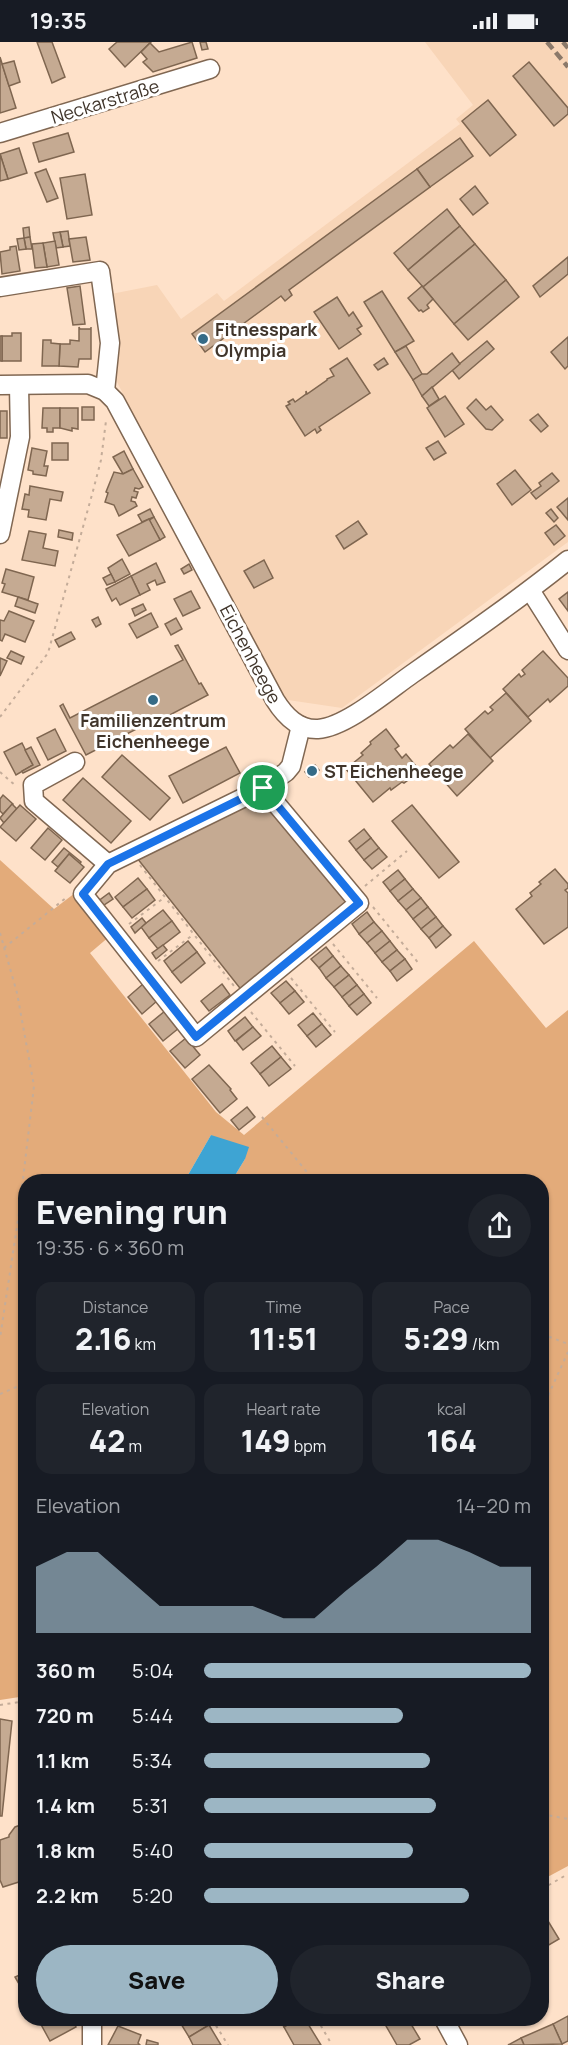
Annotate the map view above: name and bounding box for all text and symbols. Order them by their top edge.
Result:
text: 19:35 [30,6,87,36]
street label: Neckarstraße [48,73,162,129]
place label: Fitnesspark Olympia [215,317,318,362]
marker: Fitnesspark Olympia [196,332,210,346]
street label: Eichenheege [215,600,287,708]
marker: Familienzentrum Eichenheege [146,693,160,707]
place label: Familienzentrum Eichenheege [80,708,226,753]
place label: ST Eichenheege [324,759,464,783]
pin [237,762,288,813]
marker: ST Eichenheege [305,764,319,778]
icon: arrive [246,771,279,804]
text: Evening run [36,1189,228,1234]
button: share [468,1194,531,1257]
text: 19:35 · 6 × 360 m [36,1234,184,1261]
text: Distance [83,1296,148,1318]
text: Time [265,1296,302,1318]
text: Pace [433,1296,470,1318]
text: 2.16 [75,1318,131,1359]
text: 11:51 [249,1318,318,1359]
text: 5:29 [403,1318,469,1359]
text: km [131,1333,156,1355]
text: /km [469,1333,500,1355]
text: Elevation [82,1398,149,1420]
text: Heart rate [246,1398,321,1420]
text: kcal [437,1398,466,1420]
text: 42 [89,1420,125,1461]
text: 149 [241,1420,291,1461]
text: 164 [426,1420,477,1461]
text: m [125,1435,142,1457]
text: bpm [291,1435,326,1457]
text: Elevation [36,1492,120,1519]
text: 14–20 m [456,1492,531,1519]
text: 360 m [36,1657,95,1684]
text: 5:04 [132,1657,174,1684]
text: 720 m [36,1702,94,1729]
text: 5:44 [132,1702,173,1729]
text: 1.1 km [36,1747,89,1774]
text: 5:34 [132,1747,172,1774]
text: 1.4 km [36,1792,95,1819]
text: 5:31 [132,1792,168,1819]
text: 1.8 km [36,1837,95,1864]
text: 5:40 [132,1837,174,1864]
text: 2.2 km [36,1882,99,1909]
text: 5:20 [132,1882,173,1909]
button: Save [36,1945,278,2014]
button: Share [290,1945,531,2014]

